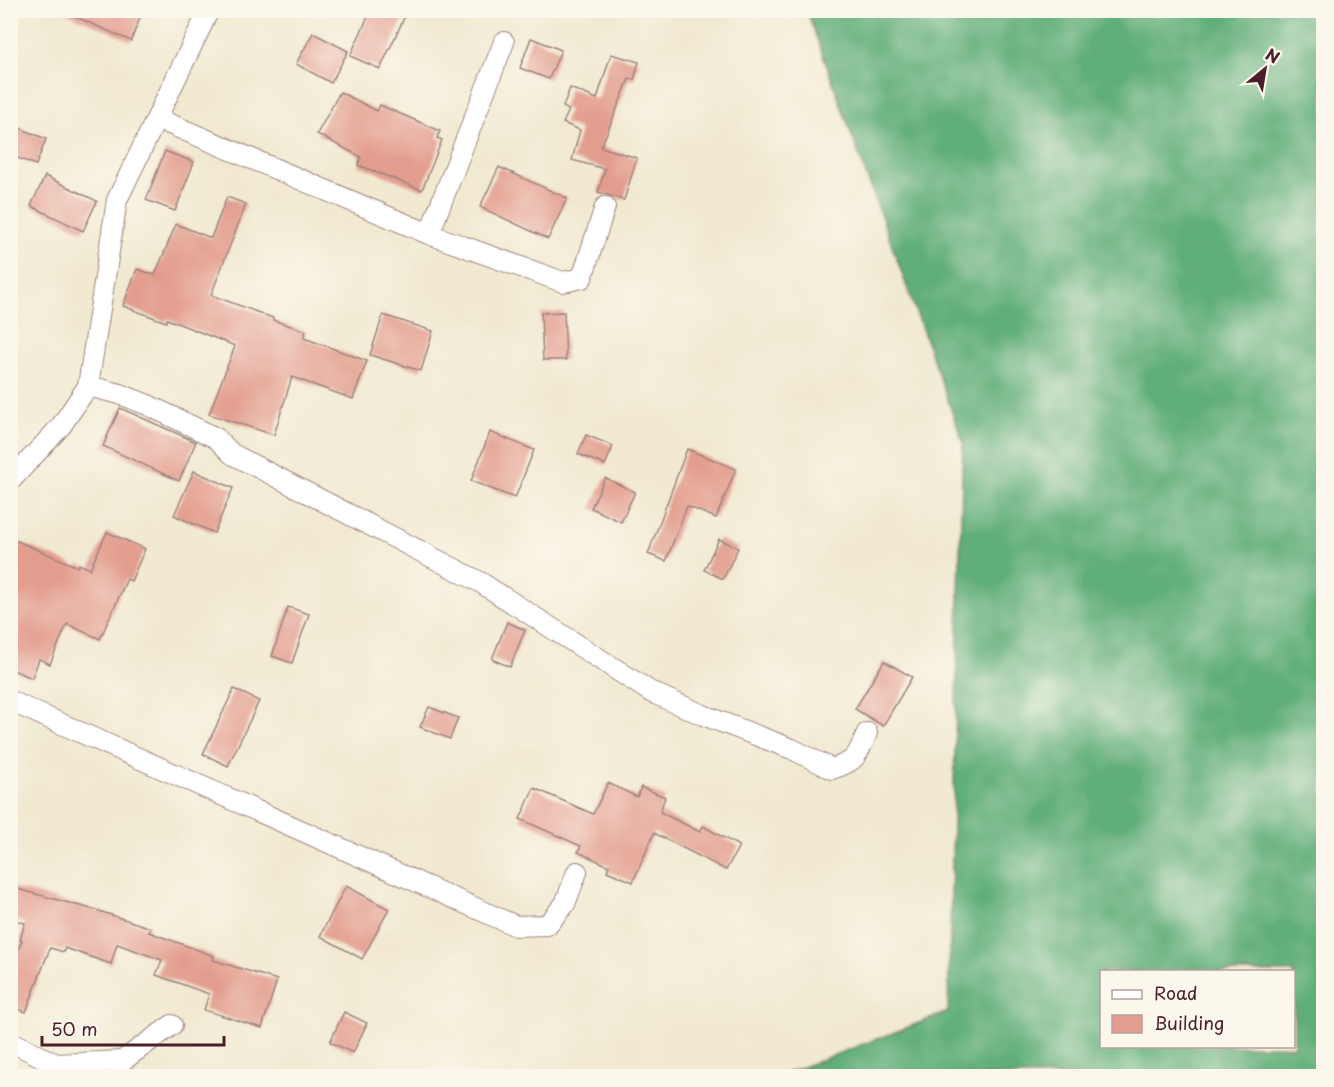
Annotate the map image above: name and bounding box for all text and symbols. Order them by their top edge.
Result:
north arrow [1235,39,1295,99]
text: N [1262,42,1284,69]
legend [1100,970,1295,1048]
text: Road [1154,979,1198,1006]
scale bar [42,1009,224,1047]
text: Building [1154,1009,1224,1036]
text: 50 m [51,1015,98,1042]

